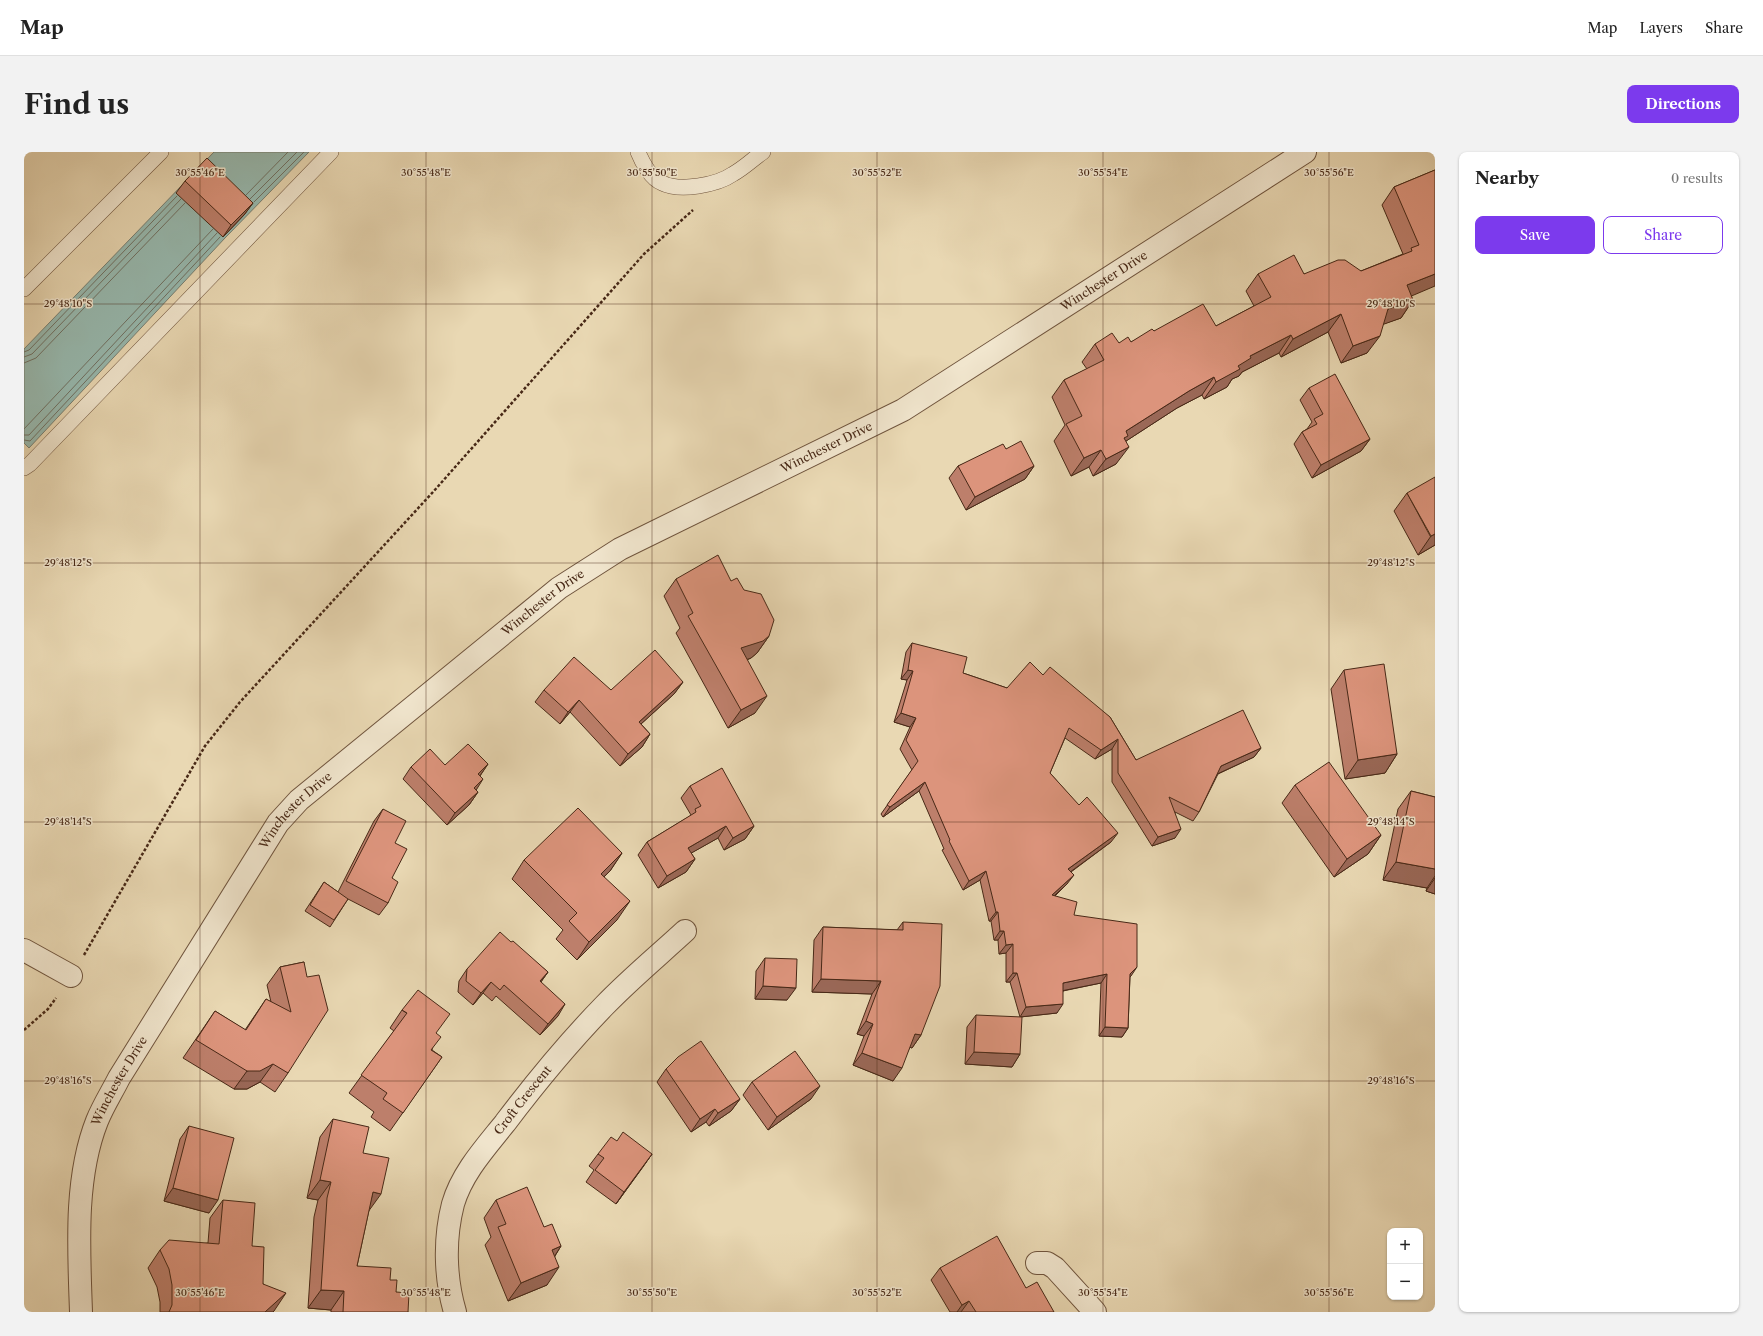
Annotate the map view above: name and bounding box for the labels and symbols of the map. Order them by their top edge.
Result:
text: 30°55'46"E [175,166,225,179]
text: 30°55'48"E [401,166,451,179]
text: 30°55'50"E [627,166,677,179]
text: 30°55'52"E [852,166,902,179]
text: 30°55'54"E [1078,166,1128,179]
text: 30°55'56"E [1304,166,1354,179]
street label: Winchester Drive [1057,247,1150,315]
text: 29°48'10"S [44,297,92,310]
text: 29°48'10"S [1367,297,1415,310]
street label: Winchester Drive [777,418,875,476]
text: 29°48'12"S [44,556,92,569]
text: 29°48'12"S [1367,556,1415,569]
street label: Winchester Drive [498,566,587,639]
street label: Winchester Drive [255,768,335,852]
text: 29°48'14"S [44,815,92,828]
text: 29°48'14"S [1367,815,1415,828]
street label: Winchester Drive [88,1033,150,1128]
street label: Croft Crescent [491,1062,555,1138]
text: 29°48'16"S [44,1074,92,1087]
text: 29°48'16"S [1367,1074,1415,1087]
text: 30°55'46"E [175,1286,225,1299]
text: 30°55'48"E [401,1286,451,1299]
text: 30°55'50"E [627,1286,677,1299]
text: 30°55'52"E [852,1286,902,1299]
text: 30°55'54"E [1078,1286,1128,1299]
text: 30°55'56"E [1304,1286,1354,1299]

